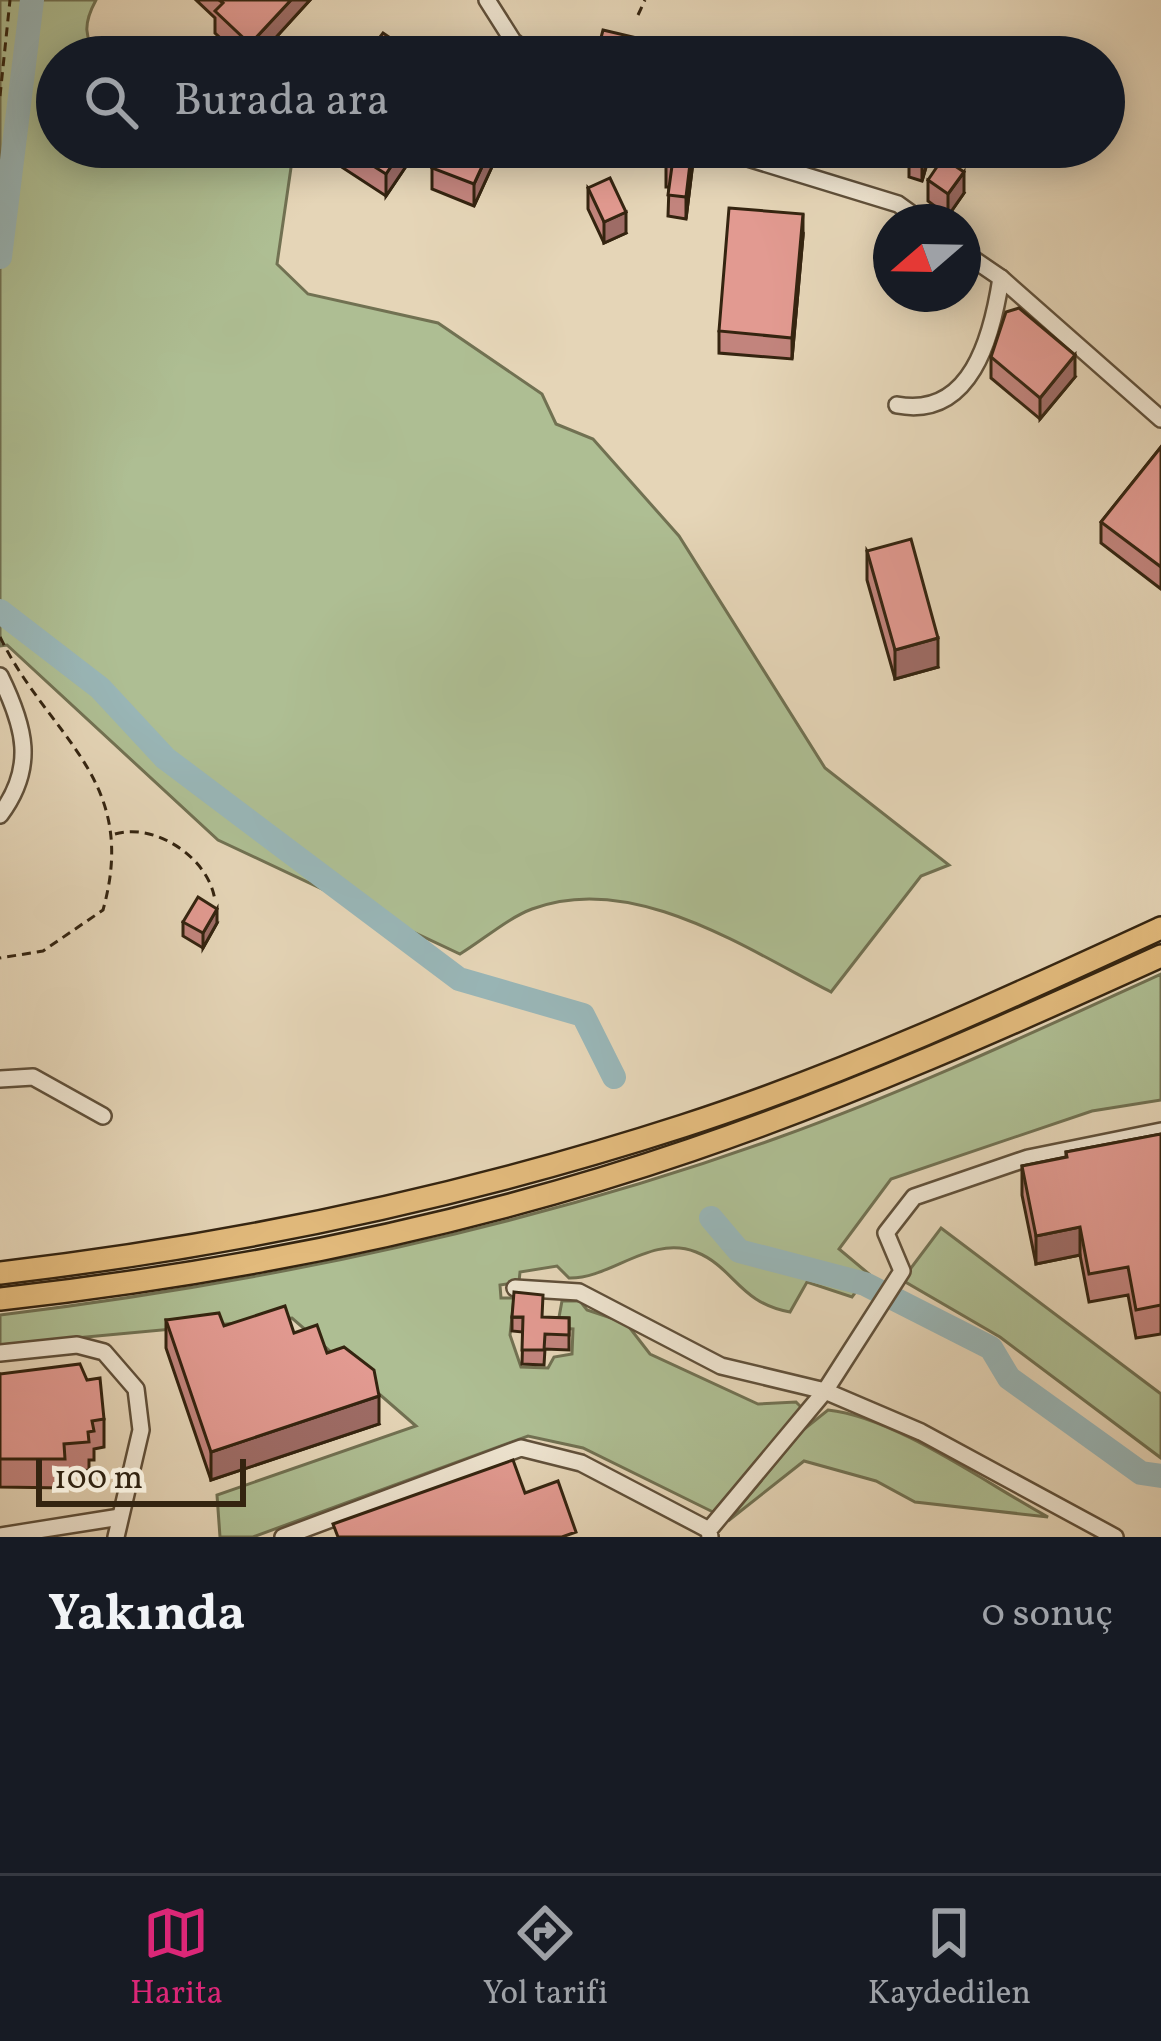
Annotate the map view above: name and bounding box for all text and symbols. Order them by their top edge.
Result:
search box [36,36,1125,168]
icon: search [78,69,144,135]
text: Burada ara [174,71,389,134]
north arrow [873,204,981,312]
scale bar [36,1453,246,1506]
text: 100 m [54,1457,143,1503]
text: Yakında [48,1580,245,1651]
text: 0 sonuç [982,1588,1113,1642]
tab: Harita [130,1900,223,2018]
tab: Yol tarifi [483,1900,608,2018]
tab: Kaydedilen [868,1900,1031,2018]

